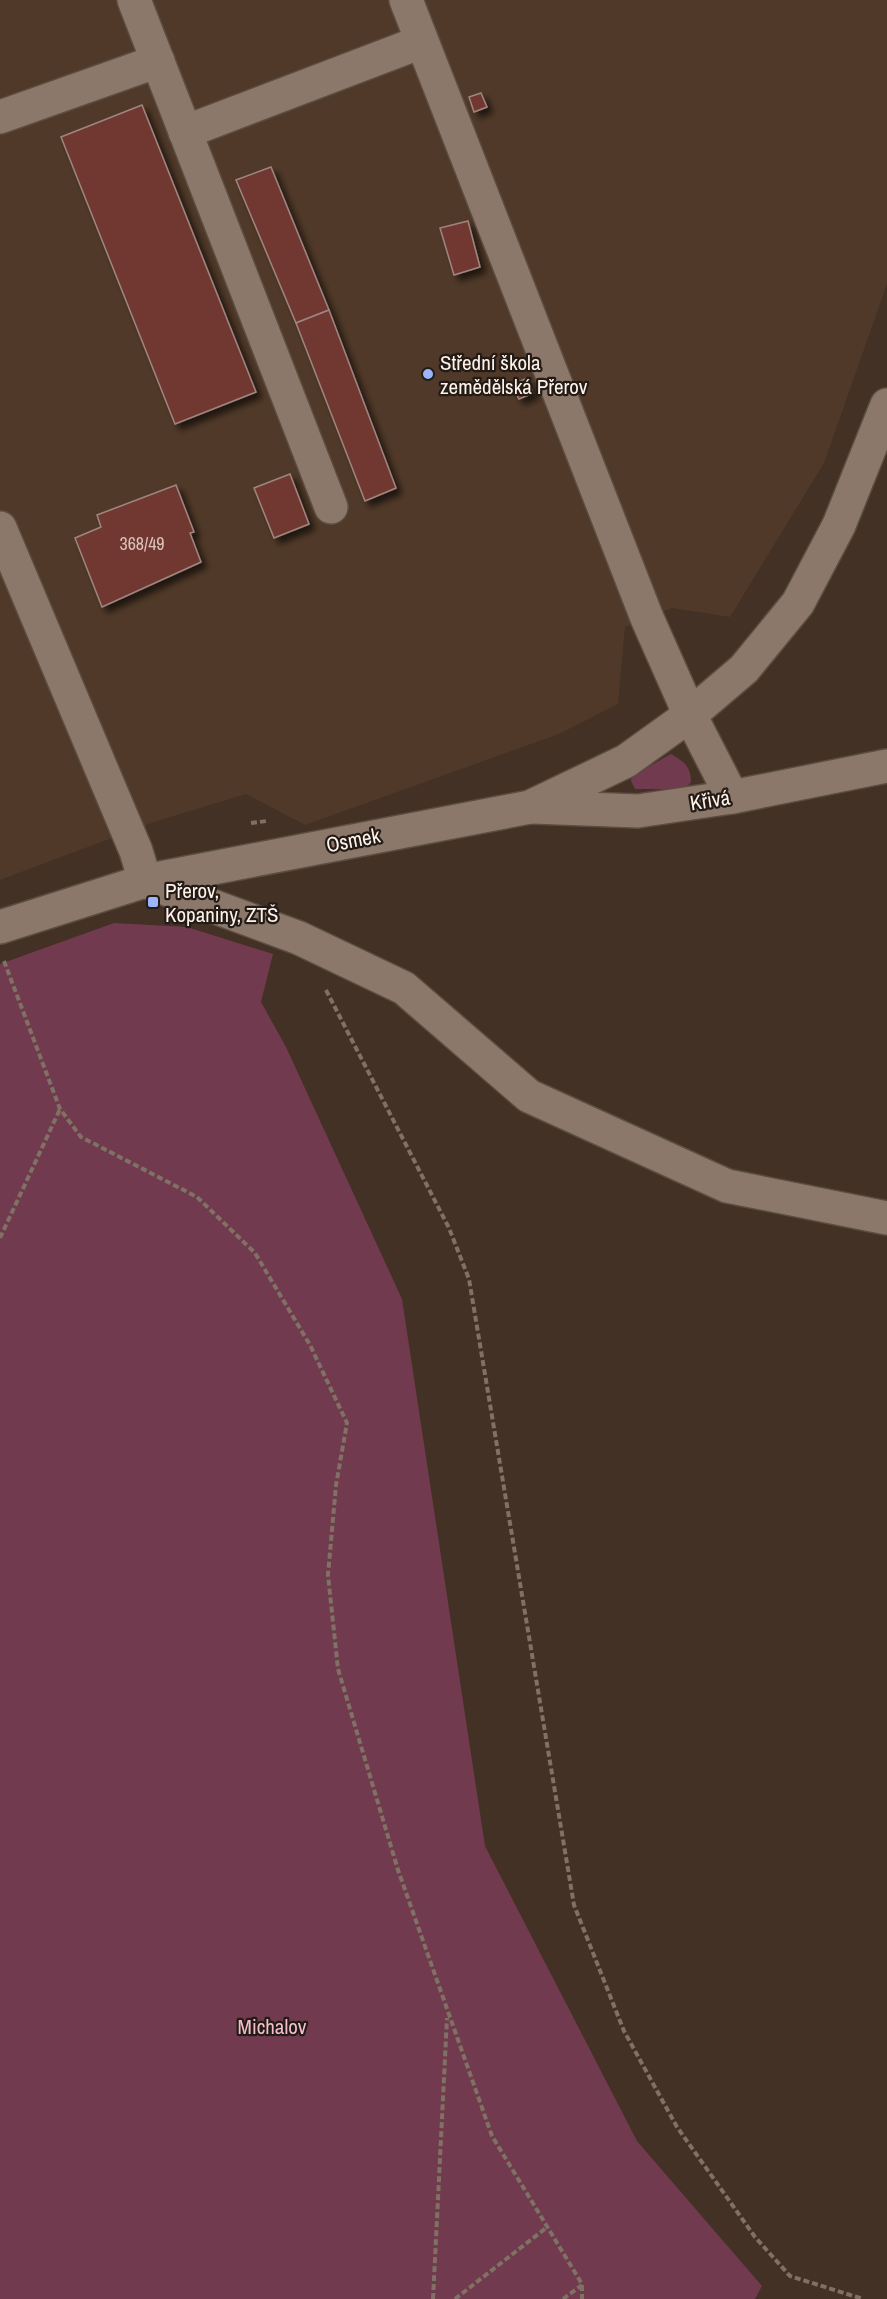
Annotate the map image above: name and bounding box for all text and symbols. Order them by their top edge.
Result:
place label: Střední škola zemědělská Přerov [440,348,588,401]
marker: Střední škola zemědělská Přerov [421,367,435,381]
house number: 368/49 [119,531,165,556]
street label: Křivá [688,782,733,817]
street label: Osmek [323,820,383,859]
place label: Přerov, Kopaniny, ZTŠ [165,876,279,929]
marker: Přerov, Kopaniny, ZTŠ [146,895,160,909]
park label: Michalov [238,2012,307,2041]

